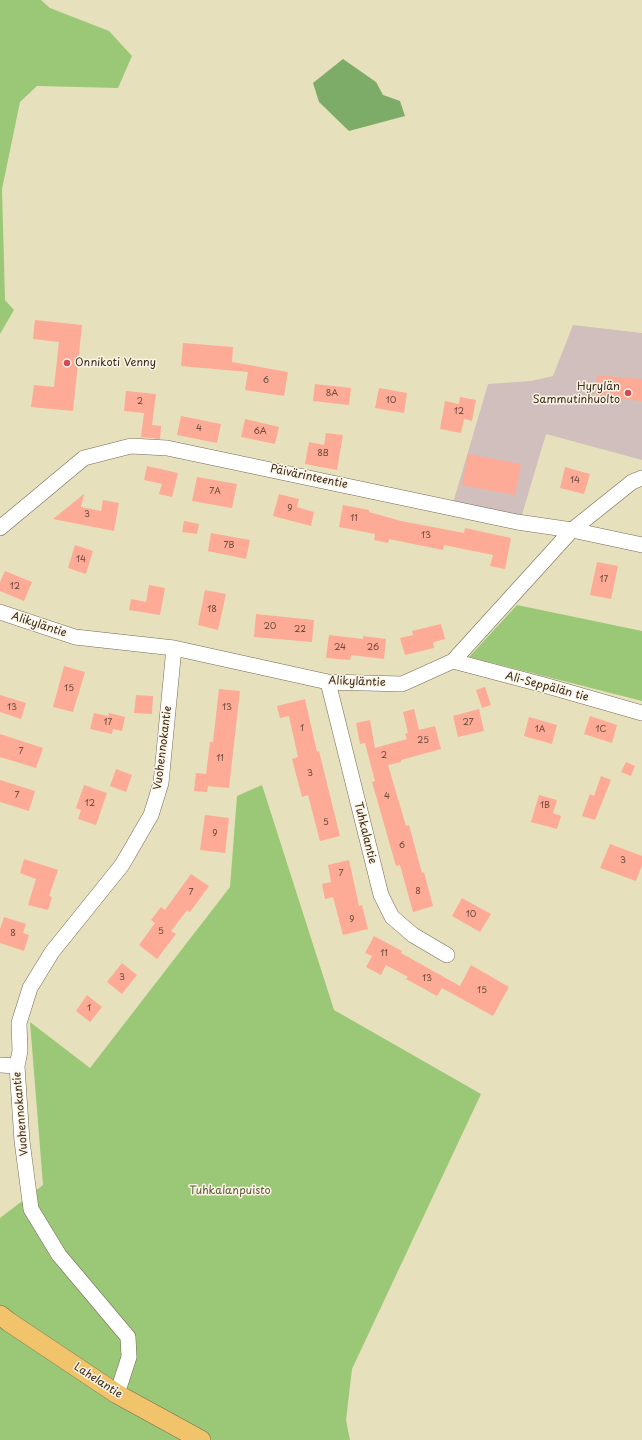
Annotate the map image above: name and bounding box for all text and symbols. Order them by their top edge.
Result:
place label: Onnikoti Venny [75,356,156,370]
marker: Onnikoti Venny [62,358,72,368]
house number: 6 [263,376,269,386]
place label: Hyrylän Sammutinhuolto [533,380,620,406]
marker: Hyrylän Sammutinhuolto [623,388,633,398]
house number: 8A [326,389,338,399]
house number: 10 [386,396,396,406]
house number: 2 [137,397,143,407]
house number: 12 [454,407,464,417]
house number: 4 [196,424,202,434]
house number: 6A [253,427,267,437]
house number: 8B [317,449,329,459]
street label: Päivärinteentie [269,462,349,492]
house number: 14 [570,476,580,486]
house number: 7A [209,487,221,497]
house number: 9 [287,504,293,514]
house number: 3 [84,510,90,520]
house number: 11 [350,514,358,524]
house number: 13 [421,531,431,541]
house number: 7B [223,541,235,551]
house number: 14 [76,555,86,565]
house number: 17 [600,575,608,585]
house number: 12 [10,582,20,592]
house number: 18 [207,605,217,615]
street label: Alikyläntie [10,610,68,640]
house number: 20 [264,622,276,632]
house number: 22 [294,625,306,635]
house number: 24 [334,643,346,653]
house number: 26 [367,643,379,653]
street label: Ali-Seppälän tie [504,670,590,704]
street label: Alikyläntie [328,674,386,690]
house number: 15 [64,684,74,694]
house number: 13 [7,703,17,713]
house number: 13 [222,703,232,713]
street label: Vuohennokantie [151,705,175,791]
house number: 17 [104,718,112,728]
house number: 27 [462,718,474,728]
house number: 1 [300,724,304,734]
house number: 1A [535,725,545,735]
house number: 1C [596,725,606,735]
house number: 25 [417,736,429,746]
house number: 7 [18,747,24,757]
house number: 2 [381,751,387,761]
house number: 11 [216,754,224,764]
house number: 3 [307,769,313,779]
house number: 7 [14,791,20,801]
house number: 4 [384,792,390,802]
house number: 12 [85,799,95,809]
street label: Tuhkalantie [351,801,379,865]
house number: 1B [540,801,550,811]
house number: 5 [323,818,329,828]
house number: 9 [212,829,218,839]
house number: 6 [399,841,405,851]
house number: 3 [620,856,626,866]
house number: 7 [338,869,344,879]
house number: 8 [415,887,421,897]
house number: 7 [188,888,194,898]
house number: 10 [466,910,476,920]
house number: 9 [349,915,355,925]
house number: 5 [158,927,164,937]
house number: 8 [10,929,16,939]
house number: 11 [380,949,388,959]
house number: 3 [119,973,125,983]
house number: 13 [422,974,432,984]
house number: 15 [477,986,487,996]
house number: 1 [87,1004,91,1014]
street label: Vuohennokantie [11,1071,31,1157]
park label: Tuhkalanpuisto [189,1184,271,1198]
street label: Lahelantie [71,1361,125,1401]

